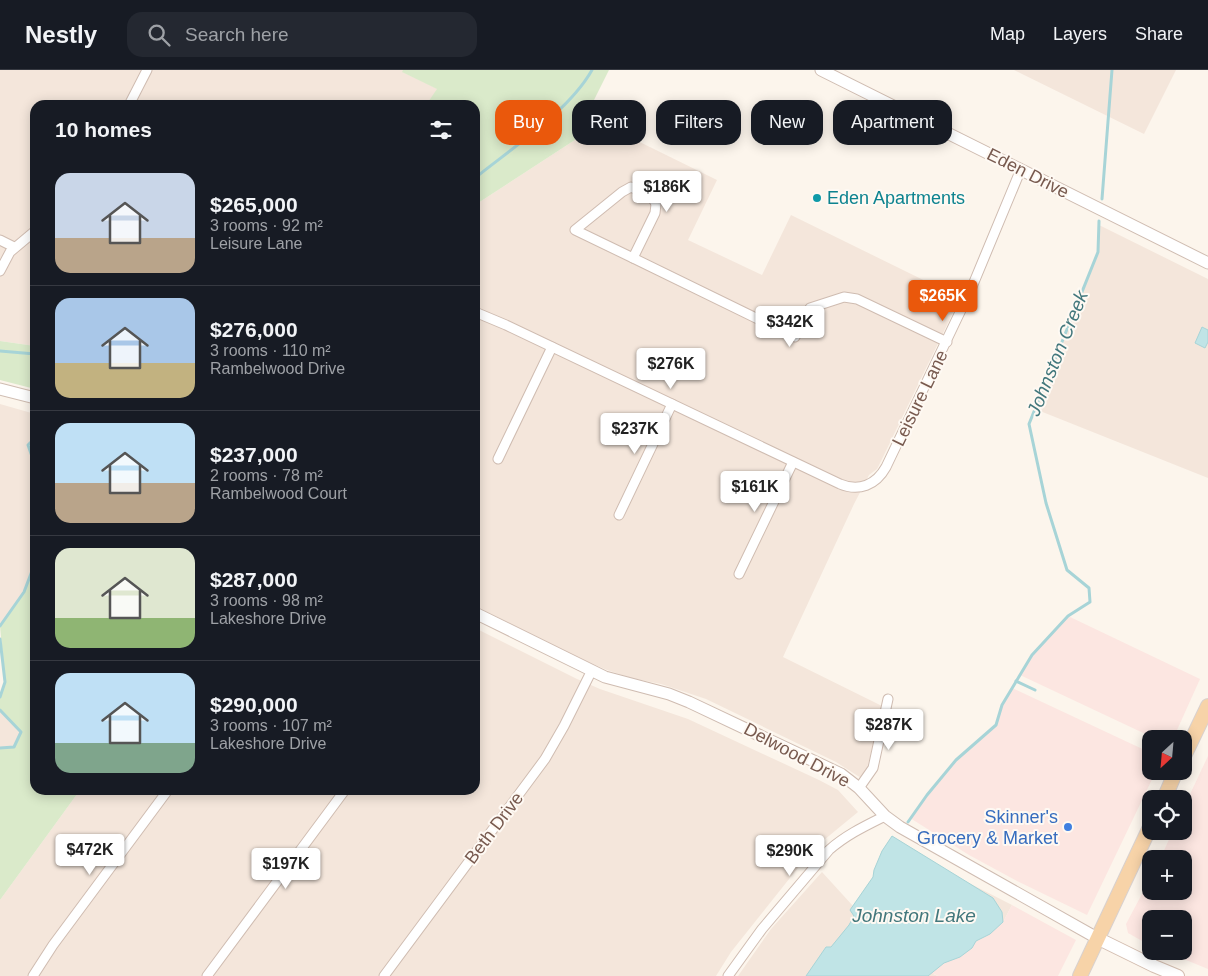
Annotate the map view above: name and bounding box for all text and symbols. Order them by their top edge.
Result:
search box [127,12,477,57]
text: Nestly [25,21,97,48]
icon: search [145,21,173,49]
text: Search here [185,24,289,45]
text: Map [990,24,1025,44]
text: Layers [1053,24,1107,44]
text: Share [1135,24,1183,44]
chip: Buy [495,100,562,145]
chip: Rent [572,100,646,145]
chip: Filters [656,100,741,145]
chip: New [751,100,823,145]
chip: Apartment [833,100,952,145]
icon: filters [427,116,455,144]
text: 10 homes [55,118,152,141]
street label: Eden Drive [984,144,1072,202]
pin: $186K [632,170,702,213]
text: $186K [643,178,691,195]
place label: Eden Apartments [827,188,965,208]
marker: Eden Apartments [811,192,823,204]
icon: home [95,193,155,253]
text: $265,000 [210,193,298,216]
text: 3 rooms · 92 m² [210,217,323,234]
text: Leisure Lane [210,235,303,252]
pin: $265K [908,280,978,322]
water label: Johnston Creek [1022,286,1093,420]
text: $265K [919,287,967,304]
pin: $342K [755,306,825,348]
text: $342K [766,313,814,330]
icon: home [95,318,155,378]
text: $276,000 [210,318,298,341]
text: 3 rooms · 110 m² [210,342,331,359]
street label: Leisure Lane [888,347,952,449]
pin: $276K [636,348,706,390]
text: $276K [647,355,695,372]
text: Rambelwood Drive [210,360,345,377]
pin: $237K [600,412,670,455]
text: $237K [611,420,659,437]
icon: home [95,443,155,503]
text: $237,000 [210,443,298,466]
text: 2 rooms · 78 m² [210,467,323,484]
pin: $161K [720,470,790,513]
text: $161K [731,478,779,495]
text: Rambelwood Court [210,485,347,502]
icon: home [95,568,155,628]
text: $287,000 [210,568,298,591]
text: 3 rooms · 98 m² [210,592,323,609]
text: Lakeshore Drive [210,610,327,627]
icon: home [95,693,155,753]
text: $290,000 [210,693,298,716]
pin: $287K [854,708,924,751]
text: $287K [865,716,913,733]
text: 3 rooms · 107 m² [210,717,332,734]
street label: Delwood Drive [741,719,853,791]
north arrow [1142,730,1192,780]
map controls [1142,730,1192,960]
text: Lakeshore Drive [210,735,327,752]
street label: Beth Drive [461,788,527,868]
button: locate [1142,790,1192,840]
place label: Skinner's Grocery & Market [917,807,1058,848]
marker: Skinner's Grocery & Market [1062,821,1074,833]
pin: $472K [55,834,125,876]
pin: $290K [755,834,825,877]
text: $472K [66,841,114,858]
text: $290K [766,842,814,859]
pin: $197K [251,848,321,890]
button: + [1142,850,1192,900]
text: $197K [262,855,310,872]
water label: Johnston Lake [851,905,976,926]
button: − [1142,910,1192,960]

